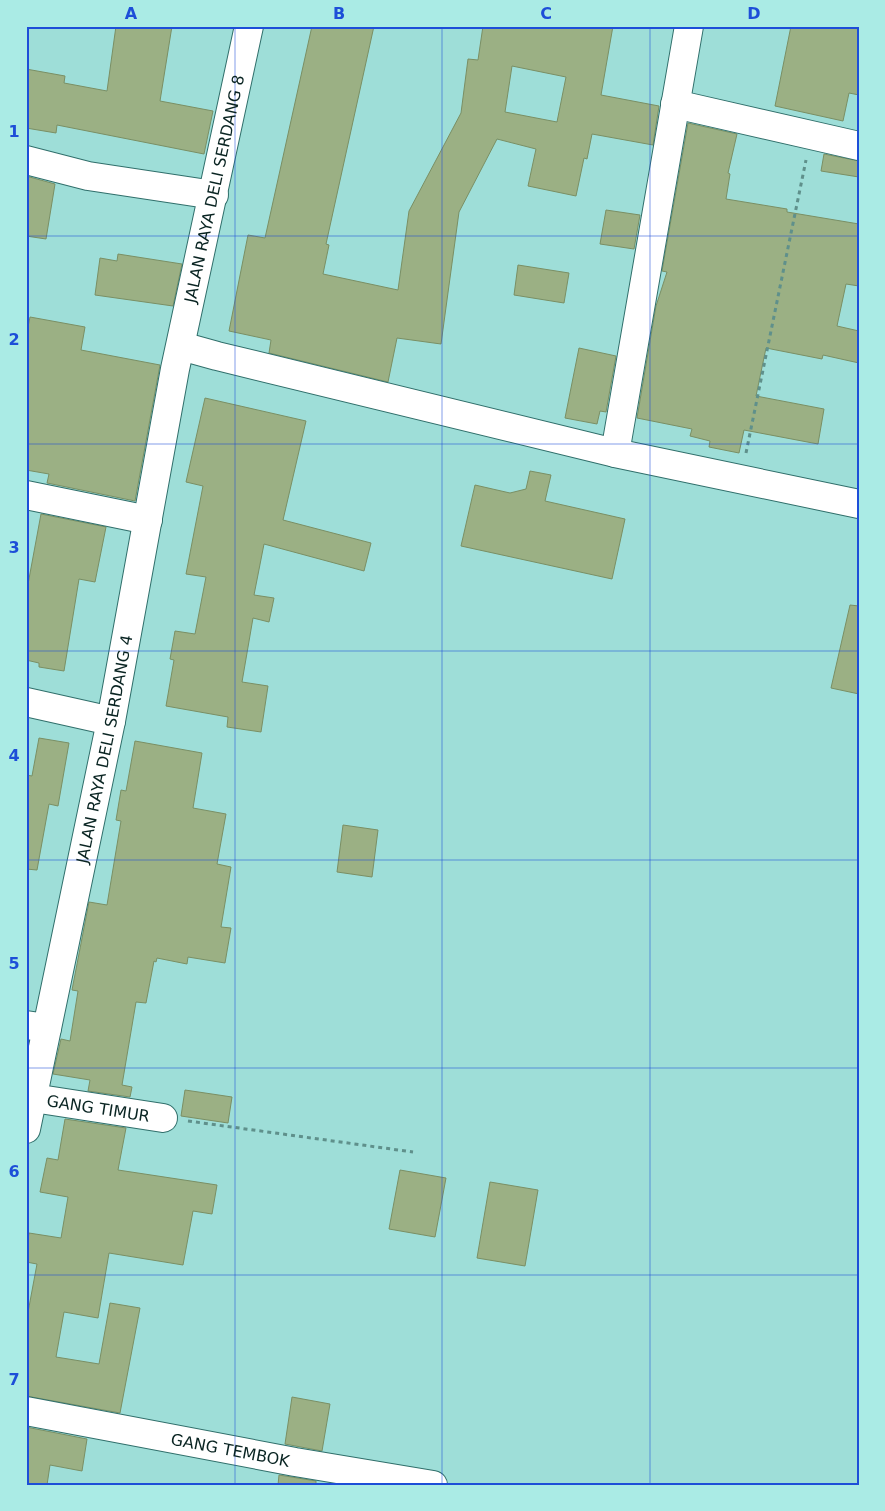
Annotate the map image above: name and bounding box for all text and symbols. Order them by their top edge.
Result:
text: A [125,4,138,23]
text: B [333,4,345,23]
text: C [540,4,552,23]
text: D [747,4,761,23]
street label: JALAN RAYA DELI SERDANG 8 [180,73,248,305]
text: 1 [8,122,20,141]
text: 2 [8,330,20,349]
text: 3 [8,538,20,557]
street label: JALAN RAYA DELI SERDANG 4 [72,633,137,866]
text: 4 [8,746,20,765]
text: 5 [8,954,20,973]
street label: GANG TIMUR [45,1091,151,1126]
text: 6 [8,1162,20,1181]
text: 7 [8,1370,20,1389]
street label: GANG TEMBOK [169,1430,292,1471]

